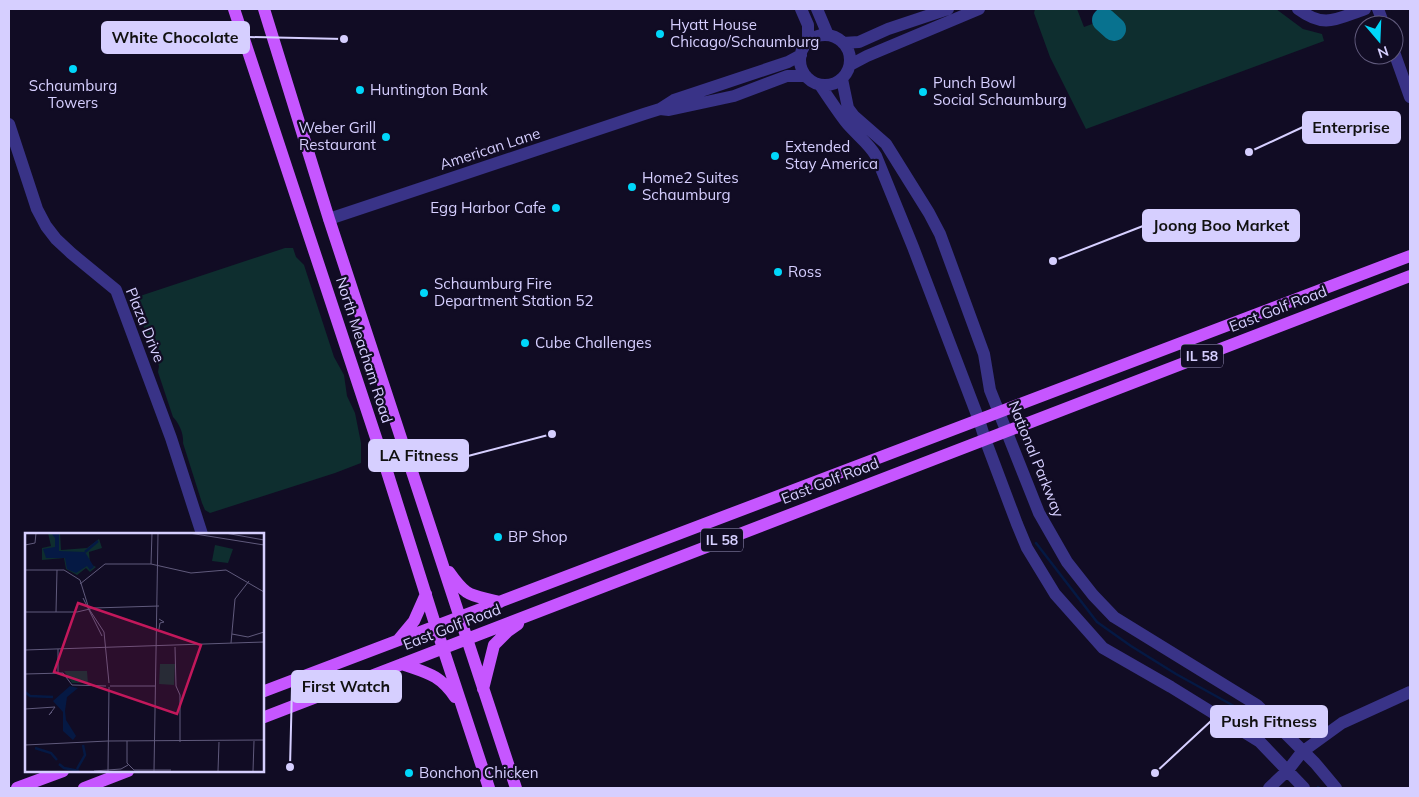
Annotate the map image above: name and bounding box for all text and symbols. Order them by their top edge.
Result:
place label: Hyatt House Chicago/Schaumburg [670,15,819,51]
north arrow [1354,15,1404,65]
callout: White Chocolate [102,22,249,53]
text: White Chocolate [111,27,239,47]
marker: Hyatt House Chicago/Schaumburg [654,28,666,40]
text: N [1375,42,1391,63]
marker: Schaumburg Towers [67,63,79,75]
place label: Punch Bowl Social Schaumburg [933,73,1067,109]
place label: Schaumburg Towers [29,76,117,112]
place label: Huntington Bank [370,80,488,99]
marker: Huntington Bank [354,84,366,96]
marker: Punch Bowl Social Schaumburg [917,86,929,98]
callout: Enterprise [1303,112,1400,143]
text: Enterprise [1312,117,1390,137]
place label: Weber Grill Restaurant [298,118,376,154]
street label: American Lane [437,123,543,174]
marker: Weber Grill Restaurant [380,131,392,143]
place label: Extended Stay America [785,137,878,173]
marker: Extended Stay America [769,150,781,162]
place label: Home2 Suites Schaumburg [642,168,739,204]
marker: Home2 Suites Schaumburg [626,181,638,193]
place label: Egg Harbor Cafe [430,198,546,217]
marker: Egg Harbor Cafe [550,202,562,214]
callout: Joong Boo Market [1143,210,1299,241]
text: Joong Boo Market [1153,215,1289,235]
place label: Ross [788,262,822,281]
marker: Ross [772,266,784,278]
street label: North Meacham Road [332,274,397,425]
place label: Schaumburg Fire Department Station 52 [434,274,593,310]
street label: East Golf Road [1226,281,1329,336]
street label: Plaza Drive [122,285,169,365]
marker: Schaumburg Fire Department Station 52 [418,287,430,299]
place label: Cube Challenges [535,333,652,352]
marker: Cube Challenges [519,337,531,349]
road number: IL 58 [1181,344,1223,368]
street label: National Parkway [1004,398,1069,520]
callout: LA Fitness [369,440,468,471]
text: LA Fitness [380,445,458,465]
street label: East Golf Road [778,453,881,508]
place label: BP Shop [508,527,568,546]
road number: IL 58 [701,528,743,552]
marker: BP Shop [492,531,504,543]
inset map [25,533,264,772]
street label: East Golf Road [400,599,503,654]
callout: First Watch [292,671,401,702]
text: First Watch [302,676,390,696]
callout: Push Fitness [1211,706,1327,737]
text: Push Fitness [1221,711,1317,731]
place label: Bonchon Chicken [419,763,539,782]
marker: Bonchon Chicken [403,767,415,779]

